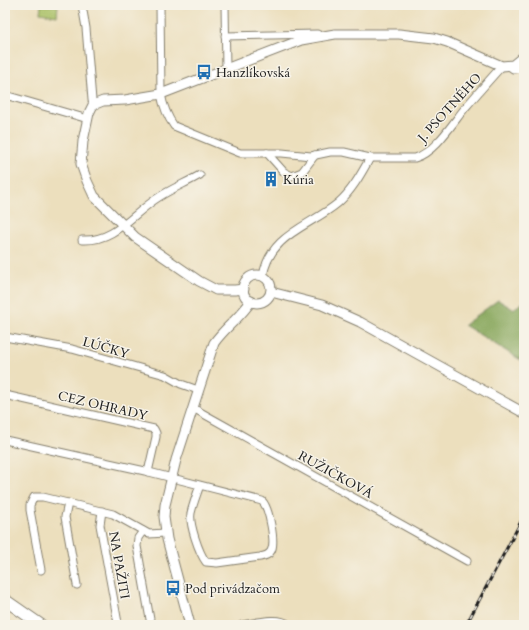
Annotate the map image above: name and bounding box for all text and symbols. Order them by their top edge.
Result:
bus stop icon: Hanzlíkovská [195,63,213,81]
place label: Hanzlíkovská [216,64,291,82]
street label: J. PSOTNÉHO [412,69,486,148]
building icon: Kúria [262,170,280,188]
place label: Kúria [283,171,314,189]
street label: LÚČKY [80,333,131,363]
street label: CEZ OHRADY [56,387,150,425]
street label: RUŽIČKOVÁ [295,447,377,503]
street label: NA PAŽITI [104,530,134,600]
bus stop icon: Pod privádzačom [164,579,182,597]
place label: Pod privádzačom [185,580,280,598]

